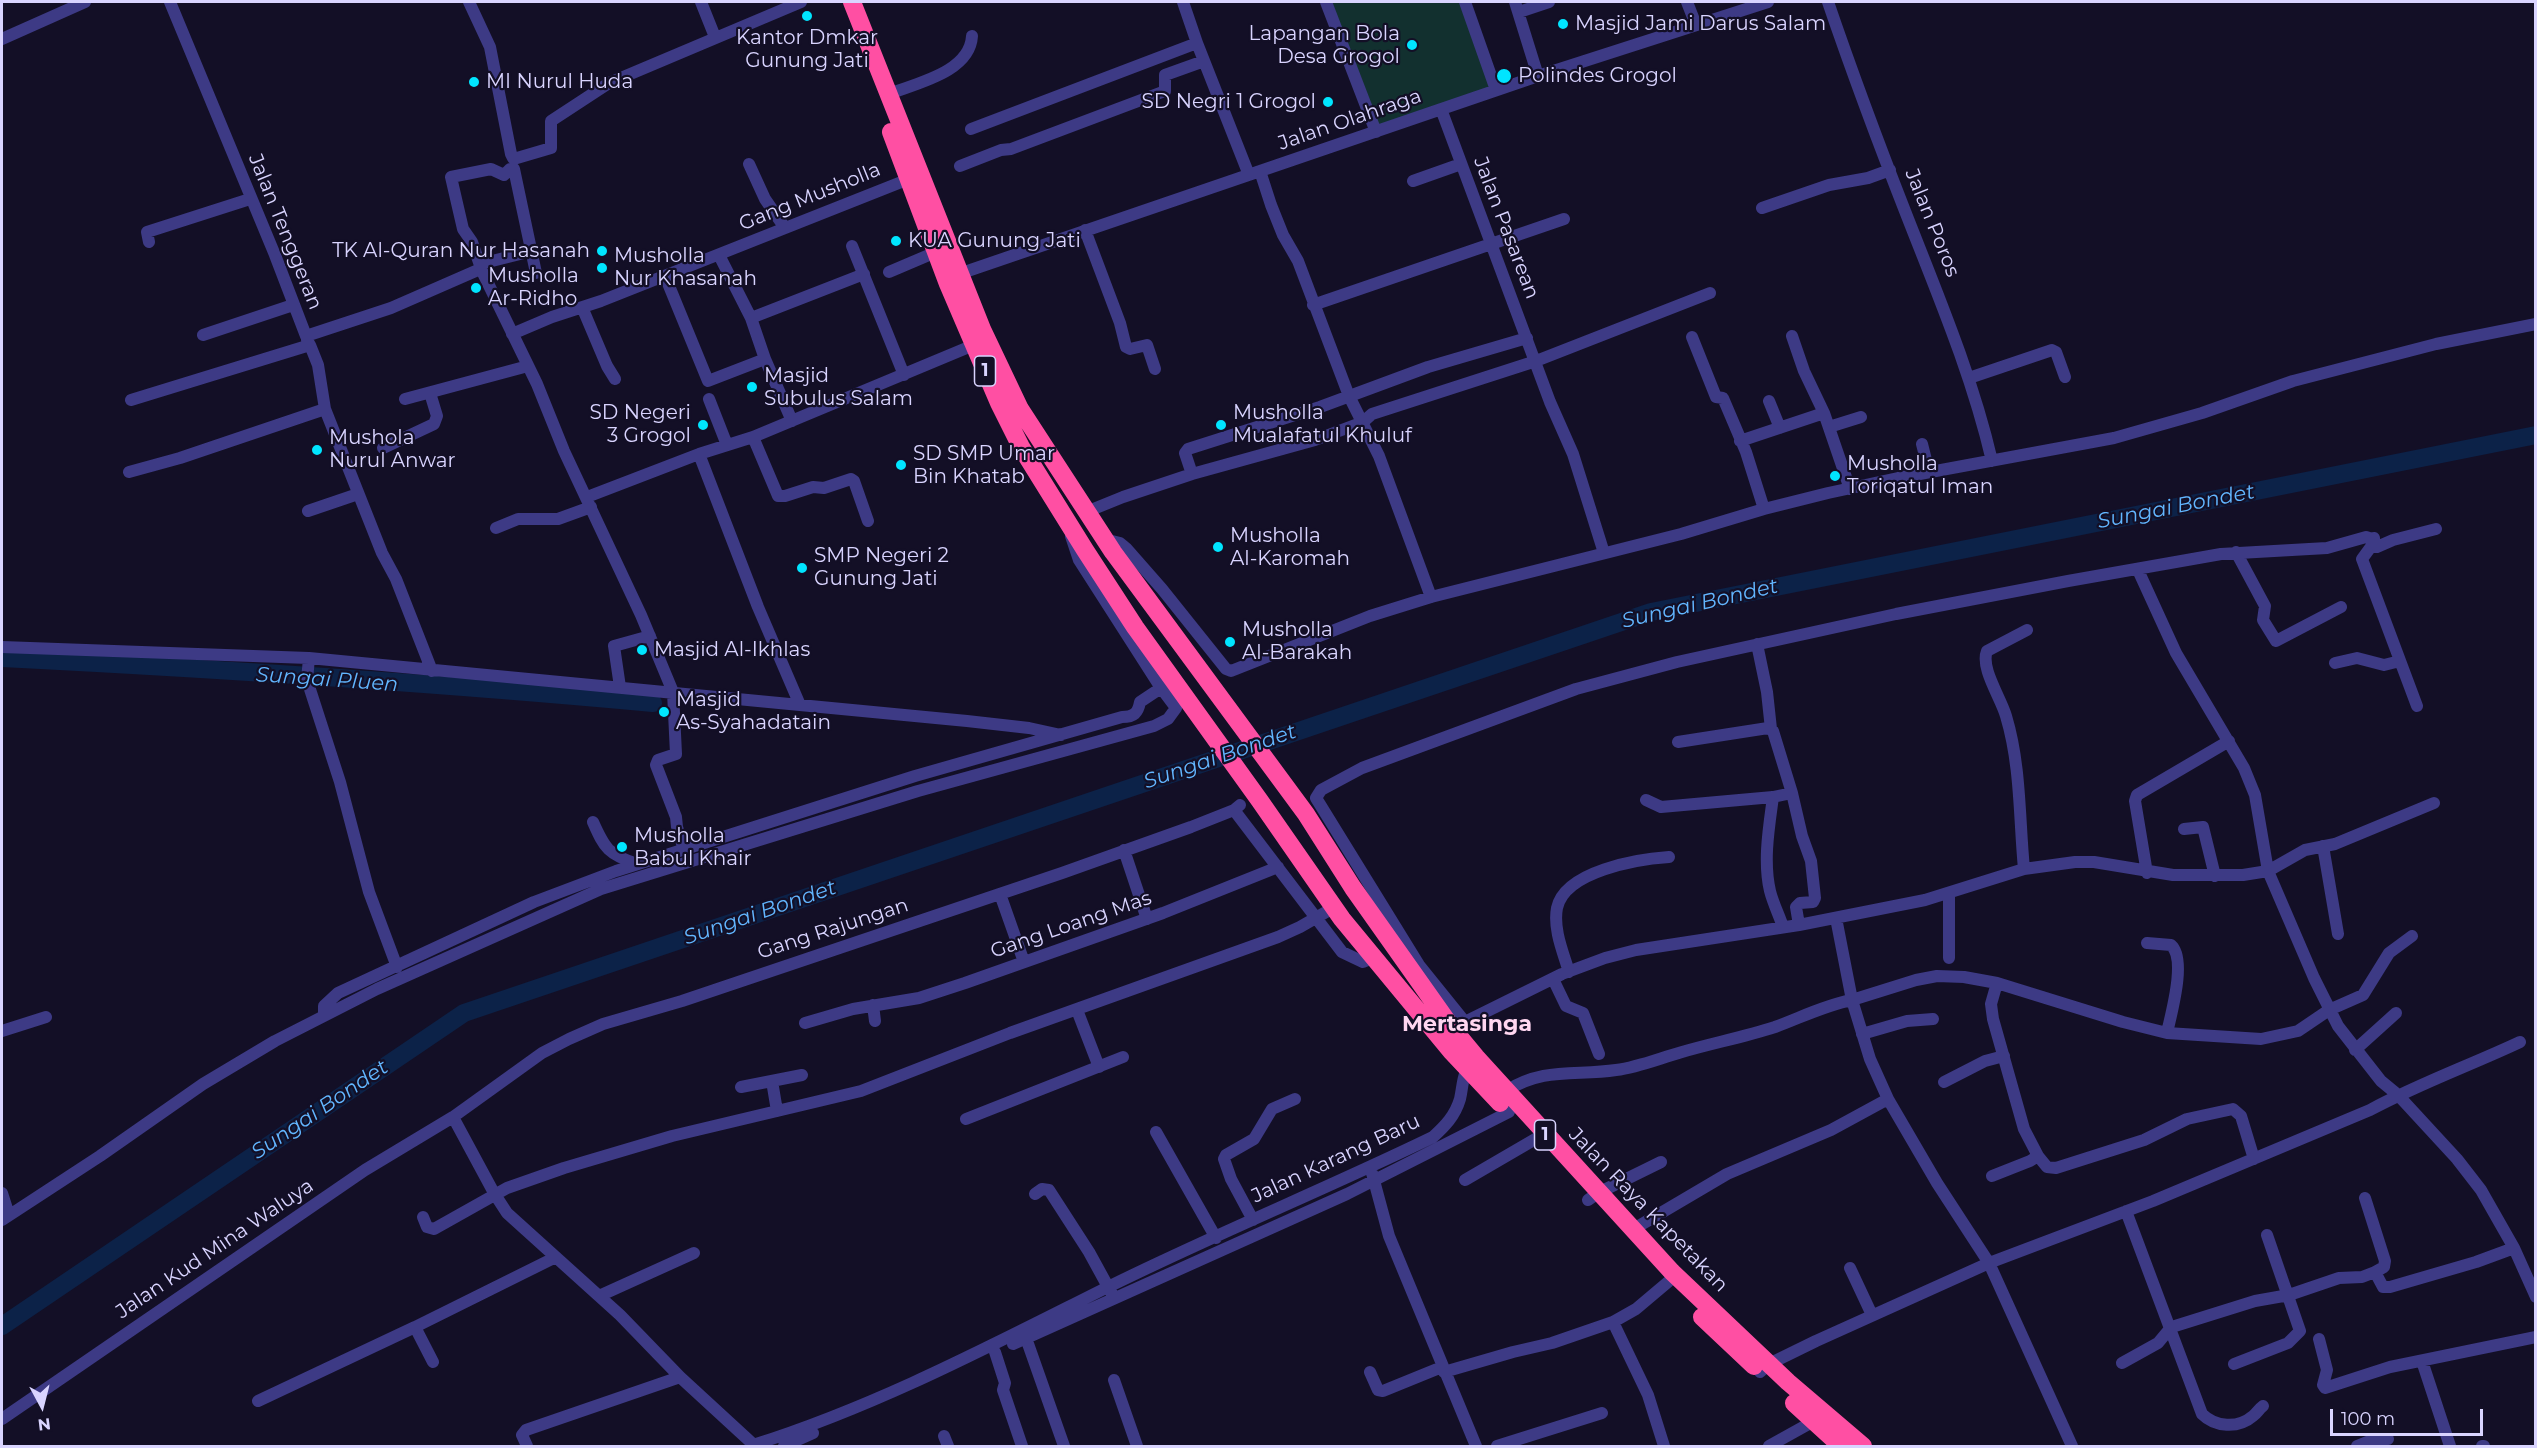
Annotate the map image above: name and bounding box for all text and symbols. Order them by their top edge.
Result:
marker: Kantor Dmkar Gunung Jati [800,9,814,23]
place label: Masjid Jami Darus Salam [1575,12,1826,36]
marker: Masjid Jami Darus Salam [1556,17,1570,31]
place label: Lapangan Bola Desa Grogol [1249,22,1400,69]
place label: Kantor Dmkar Gunung Jati [736,26,878,73]
marker: Lapangan Bola Desa Grogol [1405,38,1419,52]
place label: Polindes Grogol [1518,64,1677,88]
marker: Polindes Grogol [1495,67,1513,85]
place label: MI Nurul Huda [486,70,633,94]
marker: MI Nurul Huda [467,75,481,89]
street label: Jalan Olahraga [1275,84,1425,156]
place label: SD Negri 1 Grogol [1142,90,1316,114]
marker: SD Negri 1 Grogol [1321,95,1335,109]
street label: Jalan Tenggeran [243,151,327,313]
street label: Jalan Pasarean [1468,154,1544,302]
street label: Gang Musholla [736,158,884,236]
street label: Jalan Poros [1899,165,1965,281]
place label: KUA Gunung Jati [908,229,1081,253]
marker: KUA Gunung Jati [889,234,903,248]
place label: TK Al-Quran Nur Hasanah [332,239,590,263]
marker: TK Al-Quran Nur Hasanah [595,244,609,258]
place label: Musholla Nur Khasanah [614,244,757,291]
marker: Musholla Nur Khasanah [595,261,609,275]
place label: Musholla Ar-Ridho [488,264,579,311]
marker: Musholla Ar-Ridho [469,281,483,295]
road number: 1 [974,356,996,386]
place label: Masjid Subulus Salam [764,364,913,411]
marker: Masjid Subulus Salam [745,380,759,394]
place label: SD Negeri 3 Grogol [590,401,691,448]
place label: Musholla Mualafatul Khuluf [1233,401,1412,448]
marker: SD Negeri 3 Grogol [696,418,710,432]
marker: Musholla Mualafatul Khuluf [1214,418,1228,432]
place label: Mushola Nurul Anwar [329,426,455,473]
place label: SD SMP Umar Bin Khatab [913,442,1055,489]
marker: Mushola Nurul Anwar [310,443,324,457]
place label: Musholla Toriqatul Iman [1847,452,1993,499]
marker: SD SMP Umar Bin Khatab [894,458,908,472]
marker: Musholla Toriqatul Iman [1828,469,1842,483]
water label: Sungai Bondet [2095,479,2257,535]
place label: Musholla Al-Karomah [1230,524,1350,571]
marker: Musholla Al-Karomah [1211,540,1225,554]
place label: SMP Negeri 2 Gunung Jati [814,544,949,591]
marker: SMP Negeri 2 Gunung Jati [795,561,809,575]
water label: Sungai Bondet [1619,574,1781,634]
place label: Musholla Al-Barakah [1242,618,1352,665]
marker: Musholla Al-Barakah [1223,635,1237,649]
place label: Masjid Al-Ikhlas [654,638,810,662]
marker: Masjid Al-Ikhlas [635,643,649,657]
water label: Sungai Pluen [255,662,399,698]
place label: Masjid As-Syahadatain [676,688,831,735]
marker: Masjid As-Syahadatain [657,705,671,719]
water label: Sungai Bondet [1140,719,1300,795]
place label: Musholla Babul Khair [634,824,751,871]
marker: Musholla Babul Khair [615,840,629,854]
water label: Sungai Bondet [680,875,840,951]
street label: Gang Loang Mas [987,886,1155,964]
street label: Gang Rajungan [754,893,912,965]
district label: Mertasinga [1402,1012,1532,1038]
water label: Sungai Bondet [247,1055,393,1165]
street label: Jalan Karang Baru [1248,1109,1424,1209]
road number: 1 [1534,1120,1556,1150]
street label: Jalan Raya Kapetakan [1563,1123,1733,1297]
street label: Jalan Kud Mina Waluya [112,1174,318,1324]
north arrow [12,1376,72,1436]
scale bar [2333,1397,2486,1435]
text: 100 m [2341,1408,2395,1430]
text: N [37,1414,52,1435]

